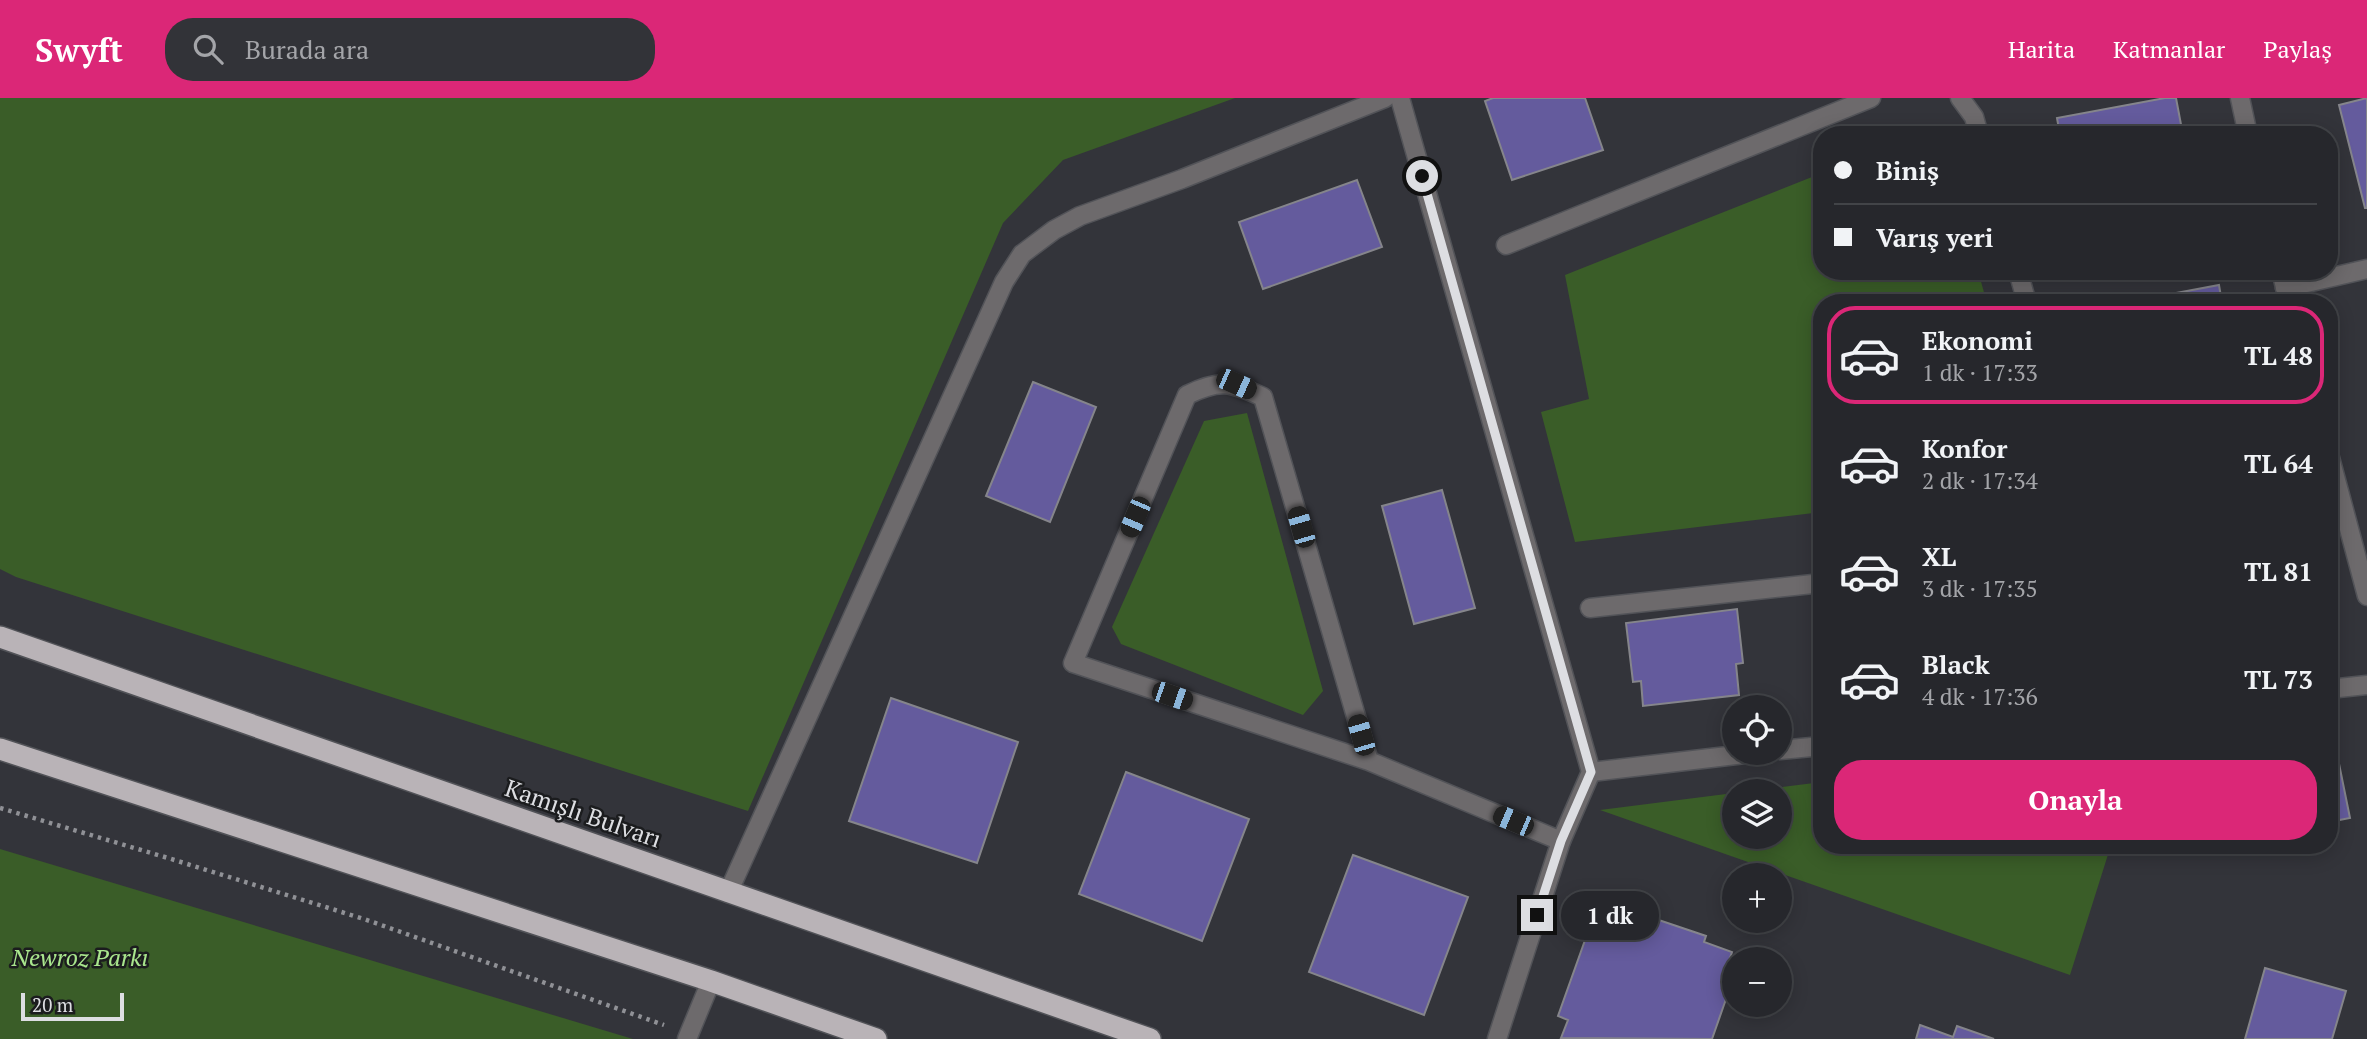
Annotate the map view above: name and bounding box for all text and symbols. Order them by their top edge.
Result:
search box [165,18,655,81]
text: Swyft [35,28,123,71]
icon: search [189,30,227,68]
text: Burada ara [245,32,369,66]
text: Harita [2008,33,2075,65]
text: Katmanlar [2113,33,2225,65]
text: Paylaş [2263,33,2332,65]
text: Biniş [1876,153,1939,187]
route start [1406,160,1438,192]
text: Varış yeri [1876,220,1993,254]
text: Ekonomi [1922,323,2033,357]
icon: car [1838,324,1901,387]
text: TL 48 [2244,338,2313,372]
text: 1 dk · 17:33 [1922,357,2038,388]
car [1213,366,1260,402]
text: Konfor [1922,431,2007,465]
icon: car [1838,432,1901,495]
text: TL 64 [2244,446,2313,480]
text: 2 dk · 17:34 [1922,465,2038,496]
car [1118,494,1153,540]
car [1286,504,1317,550]
text: XL [1922,539,1956,573]
icon: car [1838,540,1901,603]
text: TL 81 [2244,554,2313,588]
text: 3 dk · 17:35 [1922,573,2038,604]
text: Black [1922,647,1990,681]
icon: car [1838,648,1901,711]
text: TL 73 [2244,662,2313,696]
car [1149,679,1196,713]
text: 4 dk · 17:36 [1922,681,2038,712]
map controls [1722,695,1792,1017]
button: locate [1722,695,1792,765]
car [1346,712,1377,758]
button: Onayla [1834,760,2317,840]
street label: Kamışlı Bulvarı [501,771,666,855]
button: layers [1722,779,1792,849]
car [1490,803,1537,839]
button: + [1722,863,1792,933]
callout: 1 dk [1562,890,1660,940]
route end [1521,899,1553,931]
text: 1 dk [1587,900,1633,931]
park label: Newroz Parkı [11,941,148,973]
button: − [1722,947,1792,1017]
scale bar [21,990,124,1022]
text: 20 m [32,992,73,1017]

